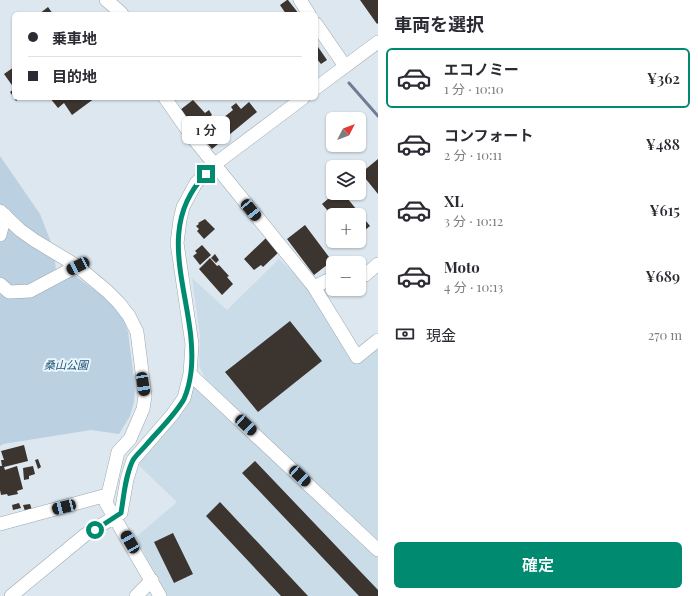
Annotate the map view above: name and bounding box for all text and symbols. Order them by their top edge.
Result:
text: 車両を選択 [394,12,484,36]
text: 乗車地 [52,28,97,48]
text: エコノミー [444,59,519,79]
icon: car [396,60,432,96]
text: 目的地 [52,66,97,86]
text: ¥362 [647,68,680,88]
text: 1 分 · 10:10 [444,80,504,97]
north arrow [326,112,366,152]
map controls [326,112,366,296]
callout: 1 分 [182,116,230,144]
text: 1 分 [195,121,217,138]
text: コンフォート [444,125,534,145]
icon: car [396,126,432,162]
text: ¥488 [646,134,680,154]
text: 2 分 · 10:11 [444,146,502,163]
button: layers [326,160,366,200]
route end [197,165,215,183]
text: XL [444,191,464,211]
icon: car [396,192,432,228]
car [239,197,263,223]
text: ¥615 [650,200,680,220]
button: + [326,208,366,248]
text: 3 分 · 10:12 [444,212,503,229]
car [65,255,91,277]
button: − [326,256,366,296]
text: Moto [444,257,480,277]
icon: car [396,258,432,294]
text: ¥689 [646,266,680,286]
text: 4 分 · 10:13 [444,278,503,295]
icon: cash [394,323,416,345]
text: 現金 [426,325,456,345]
text: 270 m [648,326,682,343]
park label: 桑山公園 [44,357,90,372]
car [135,371,151,397]
car [233,412,259,438]
car [287,463,313,489]
car [51,498,77,516]
route start [86,521,104,539]
car [119,529,141,555]
button: 確定 [394,542,682,588]

